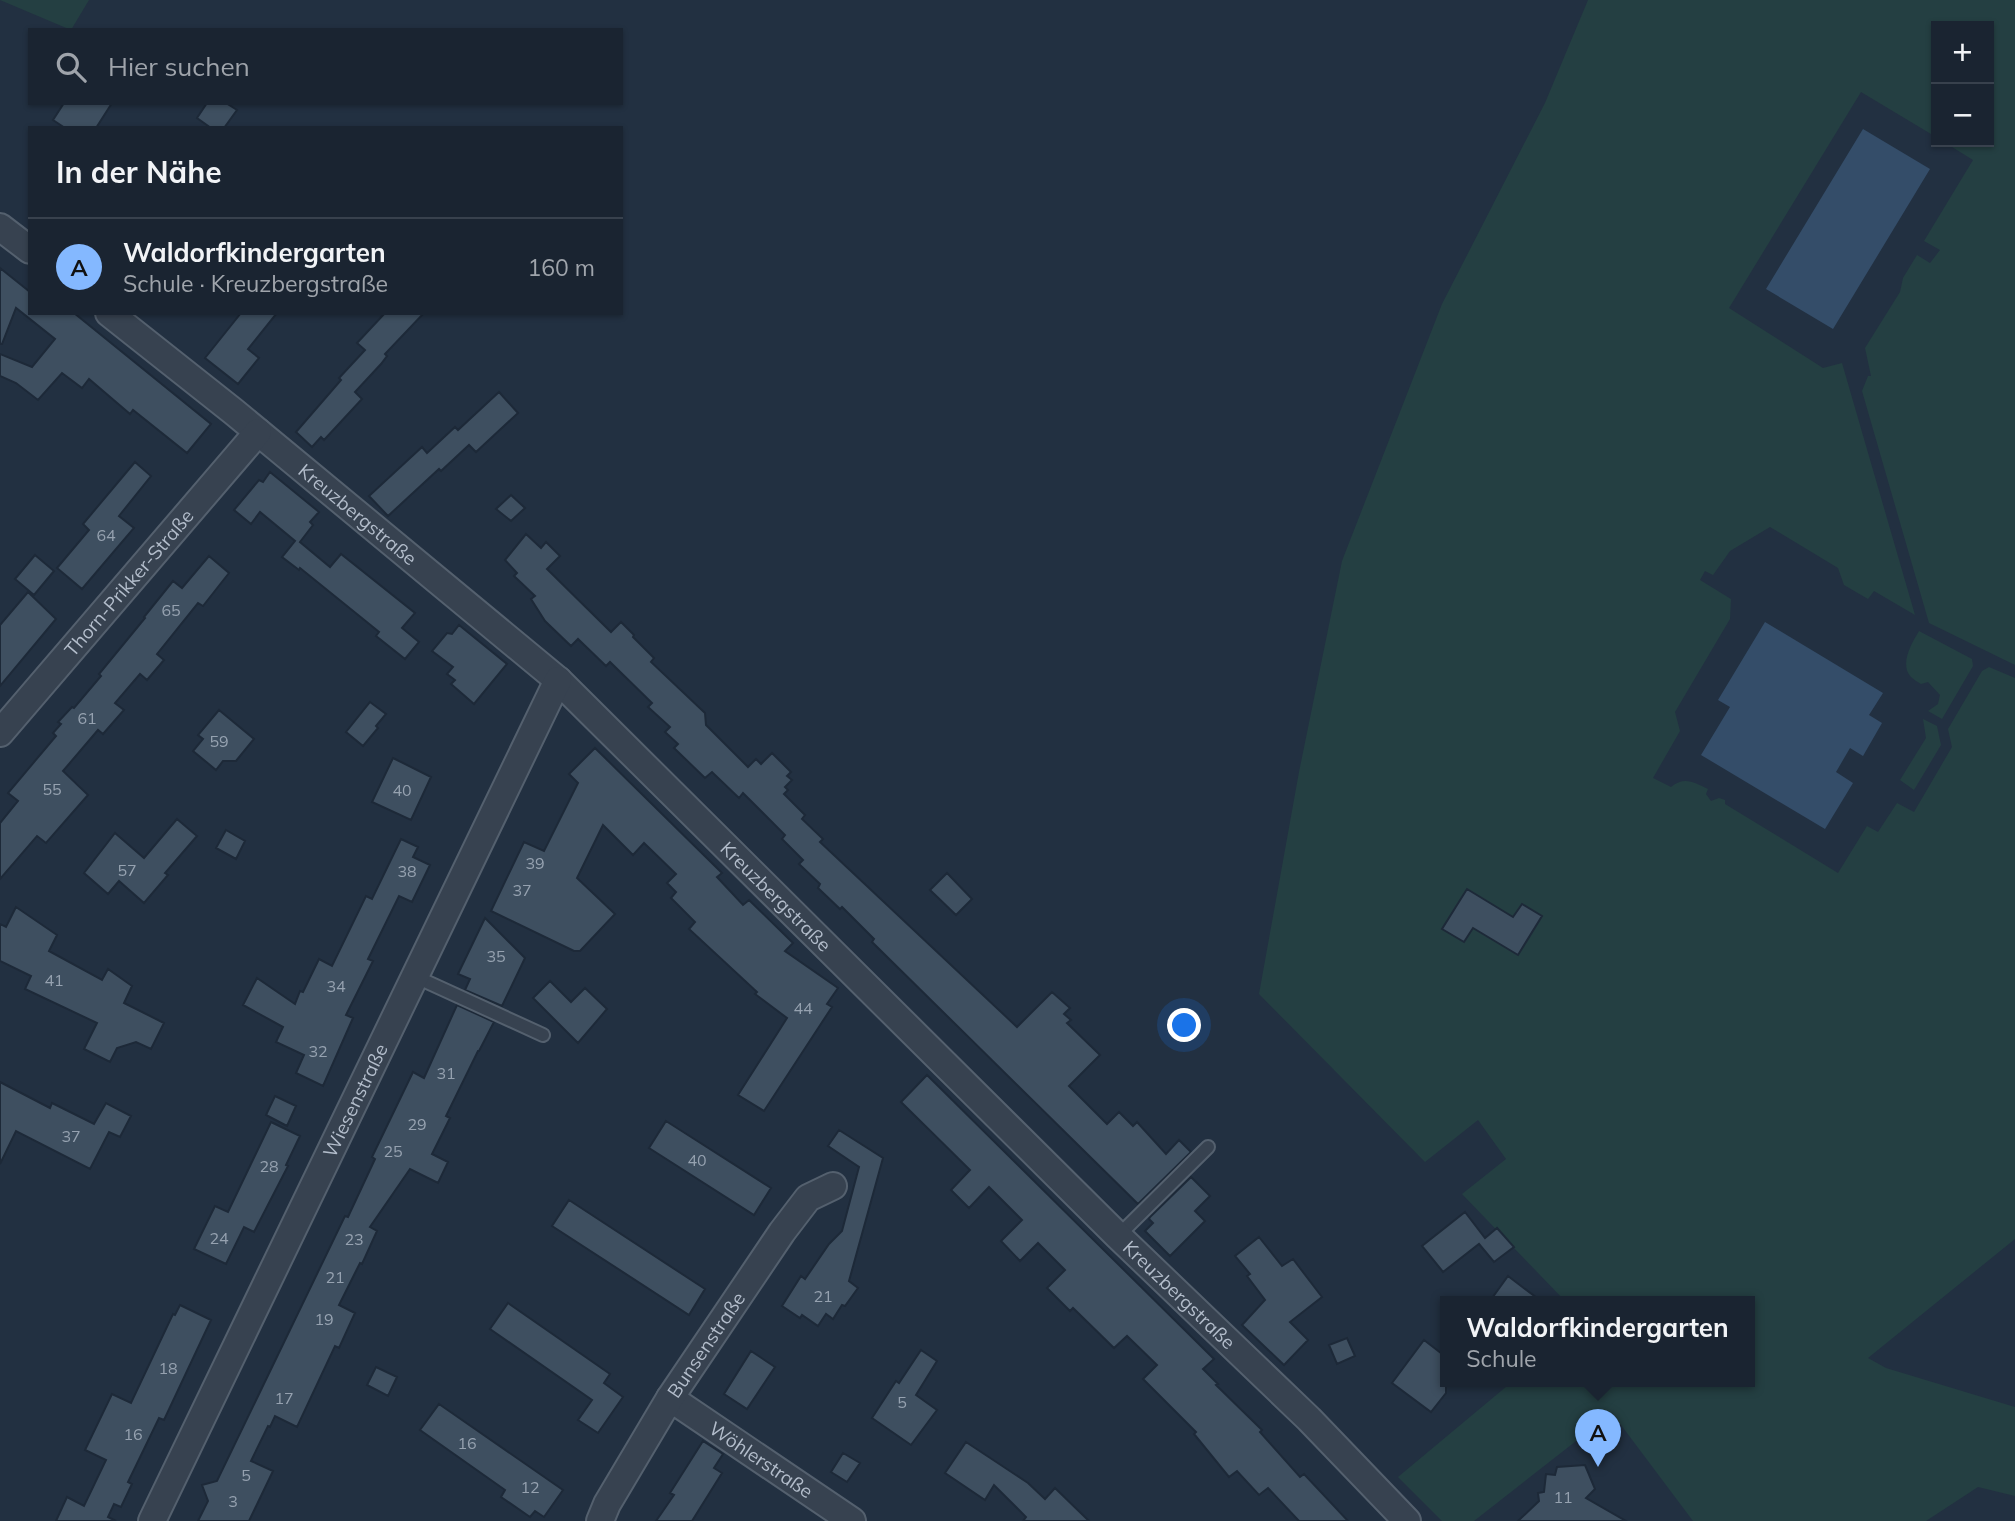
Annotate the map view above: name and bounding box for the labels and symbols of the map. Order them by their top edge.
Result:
street label: Kreuzbergstraße [294,458,422,570]
street label: Thorn-Prikker-Straße [59,504,199,661]
house number: 64 [96,525,116,545]
house number: 65 [161,600,181,620]
house number: 61 [77,708,97,728]
house number: 59 [209,731,229,751]
house number: 55 [42,779,62,799]
house number: 40 [392,780,412,800]
street label: Kreuzbergstraße [715,836,836,957]
house number: 39 [525,853,545,873]
house number: 57 [117,860,137,880]
house number: 38 [397,861,417,881]
house number: 37 [512,880,532,900]
house number: 35 [486,946,506,966]
house number: 41 [44,970,64,990]
house number: 34 [326,976,346,996]
house number: 44 [793,998,813,1018]
your location [1167,1008,1201,1042]
street label: Wiesenstraße [317,1040,393,1161]
house number: 32 [308,1041,328,1061]
house number: 31 [436,1063,456,1083]
house number: 29 [407,1114,427,1134]
house number: 37 [61,1126,81,1146]
house number: 25 [383,1141,403,1161]
house number: 40 [687,1150,707,1170]
house number: 28 [259,1156,279,1176]
house number: 24 [209,1228,229,1248]
house number: 23 [344,1229,364,1249]
street label: Kreuzbergstraße [1118,1235,1241,1354]
house number: 21 [325,1267,345,1287]
house number: 21 [813,1286,833,1306]
street label: Bunsenstraße [662,1287,750,1402]
house number: 19 [314,1309,334,1329]
house number: 18 [158,1358,178,1378]
house number: 17 [274,1388,294,1408]
house number: 5 [897,1392,907,1412]
pin: A [1575,1409,1621,1467]
street label: Wöhlerstraße [705,1416,818,1503]
house number: 16 [123,1424,143,1444]
house number: 16 [457,1433,477,1453]
house number: 5 [241,1465,251,1485]
house number: 12 [520,1477,540,1497]
house number: 11 [1553,1487,1573,1507]
house number: 3 [228,1491,238,1511]

